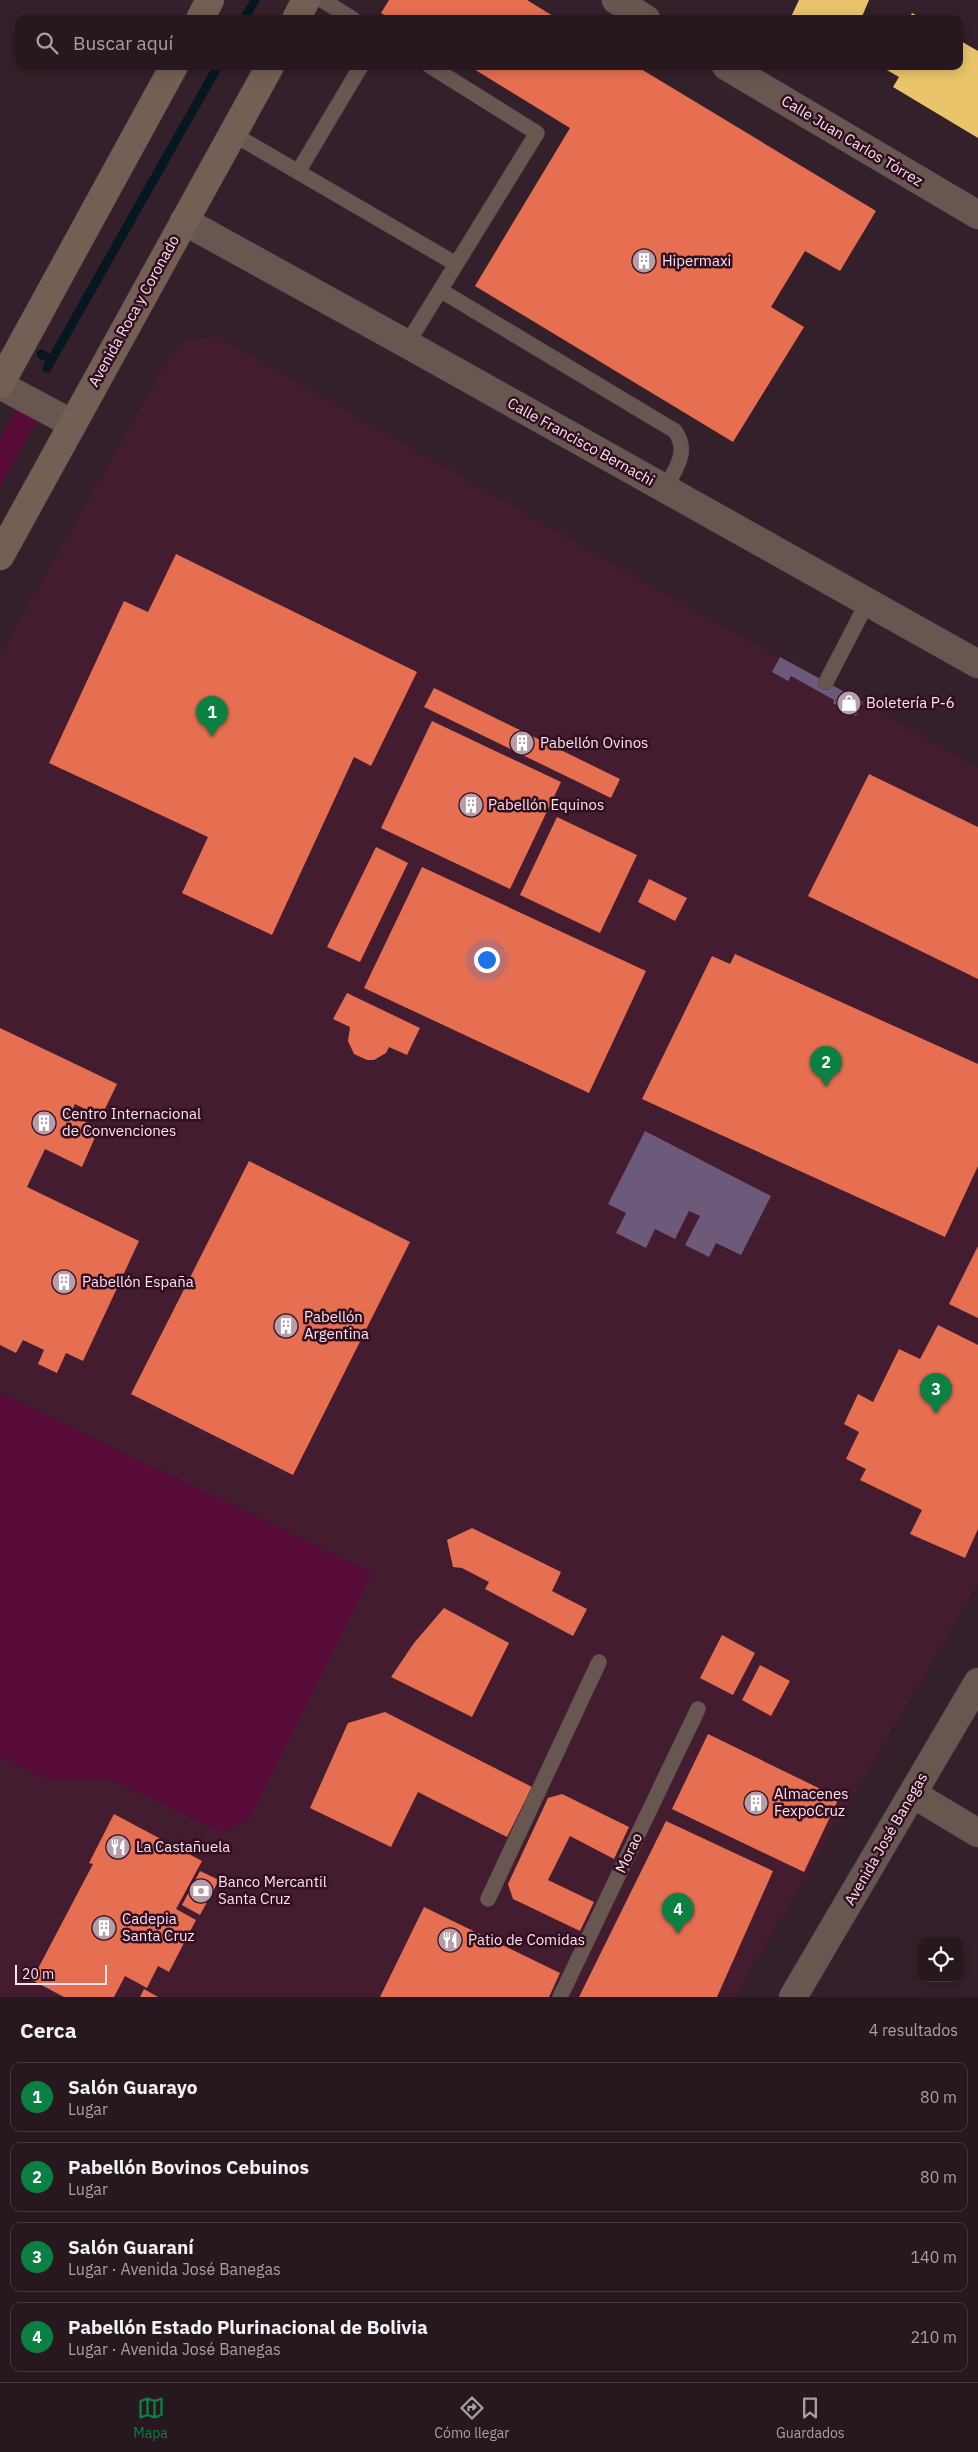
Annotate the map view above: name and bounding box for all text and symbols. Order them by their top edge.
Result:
search box [15,15,963,70]
icon: search [33,29,61,57]
text: Buscar aquí [73,31,173,55]
street label: Calle Juan Carlos Tórrez [778,91,926,190]
street label: Avenida Roca y Coronado [84,232,183,390]
building icon: Hipermaxi [631,248,657,274]
place label: Hipermaxi [662,251,731,270]
street label: Calle Francisco Bernachi [504,393,658,490]
shop icon: Boletería P-6 [836,690,862,716]
place label: Boletería P-6 [866,693,955,712]
pin: 1 [196,696,228,737]
building icon: Pabellón Ovinos [509,730,535,756]
place label: Pabellón Ovinos [540,733,648,752]
building icon: Pabellón Equinos [458,792,484,818]
place label: Pabellón Equinos [488,795,604,814]
your location [474,947,500,973]
pin: 2 [810,1046,842,1087]
place label: Centro Internacional de Convenciones [62,1104,201,1140]
building icon: Centro Internacional de Convenciones [31,1110,57,1136]
building icon: Pabellón España [51,1269,77,1295]
place label: Pabellón España [82,1272,194,1291]
place label: Pabellón Argentina [304,1307,369,1343]
building icon: Pabellón Argentina [273,1313,299,1339]
pin: 3 [920,1373,952,1414]
street label: Avenida José Banegas [840,1769,931,1909]
place label: Almacenes FexpoCruz [774,1784,849,1820]
building icon: Almacenes FexpoCruz [743,1790,769,1816]
street label: Morao [611,1830,646,1876]
restaurant icon: La Castañuela [105,1834,131,1860]
place label: La Castañuela [136,1837,230,1856]
place label: Banco Mercantil Santa Cruz [218,1872,327,1908]
bank icon: Banco Mercantil Santa Cruz [188,1878,214,1904]
pin: 4 [662,1893,694,1934]
place label: Cadepia Santa Cruz [122,1909,194,1945]
building icon: Cadepia Santa Cruz [91,1915,117,1941]
restaurant icon: Patio de Comidas [437,1927,463,1953]
place label: Patio de Comidas [468,1930,585,1949]
map controls [918,1937,963,1982]
button: locate [918,1937,963,1982]
scale bar [15,1962,108,1985]
text: 20 m [22,1965,54,1983]
text: Cerca [20,2016,77,2044]
text: 4 resultados [869,2020,958,2040]
text: Salón Guarayo [68,2075,198,2099]
text: 1 [32,2087,42,2107]
text: 80 m [920,2087,957,2107]
text: Lugar [68,2099,108,2119]
text: Pabellón Bovinos Cebuinos [68,2155,309,2179]
text: 2 [32,2167,42,2187]
text: 80 m [920,2167,957,2187]
text: Lugar [68,2179,108,2199]
text: Salón Guaraní [68,2235,194,2259]
text: 3 [32,2247,42,2267]
text: 140 m [910,2247,957,2267]
text: Lugar · Avenida José Banegas [68,2259,281,2279]
text: Pabellón Estado Plurinacional de Bolivia [68,2315,428,2339]
text: 4 [32,2327,42,2347]
text: 210 m [910,2327,957,2347]
text: Lugar · Avenida José Banegas [68,2339,281,2359]
tab: Mapa [133,2394,168,2442]
tab: Cómo llegar [434,2394,509,2442]
tab: Guardados [776,2394,845,2442]

